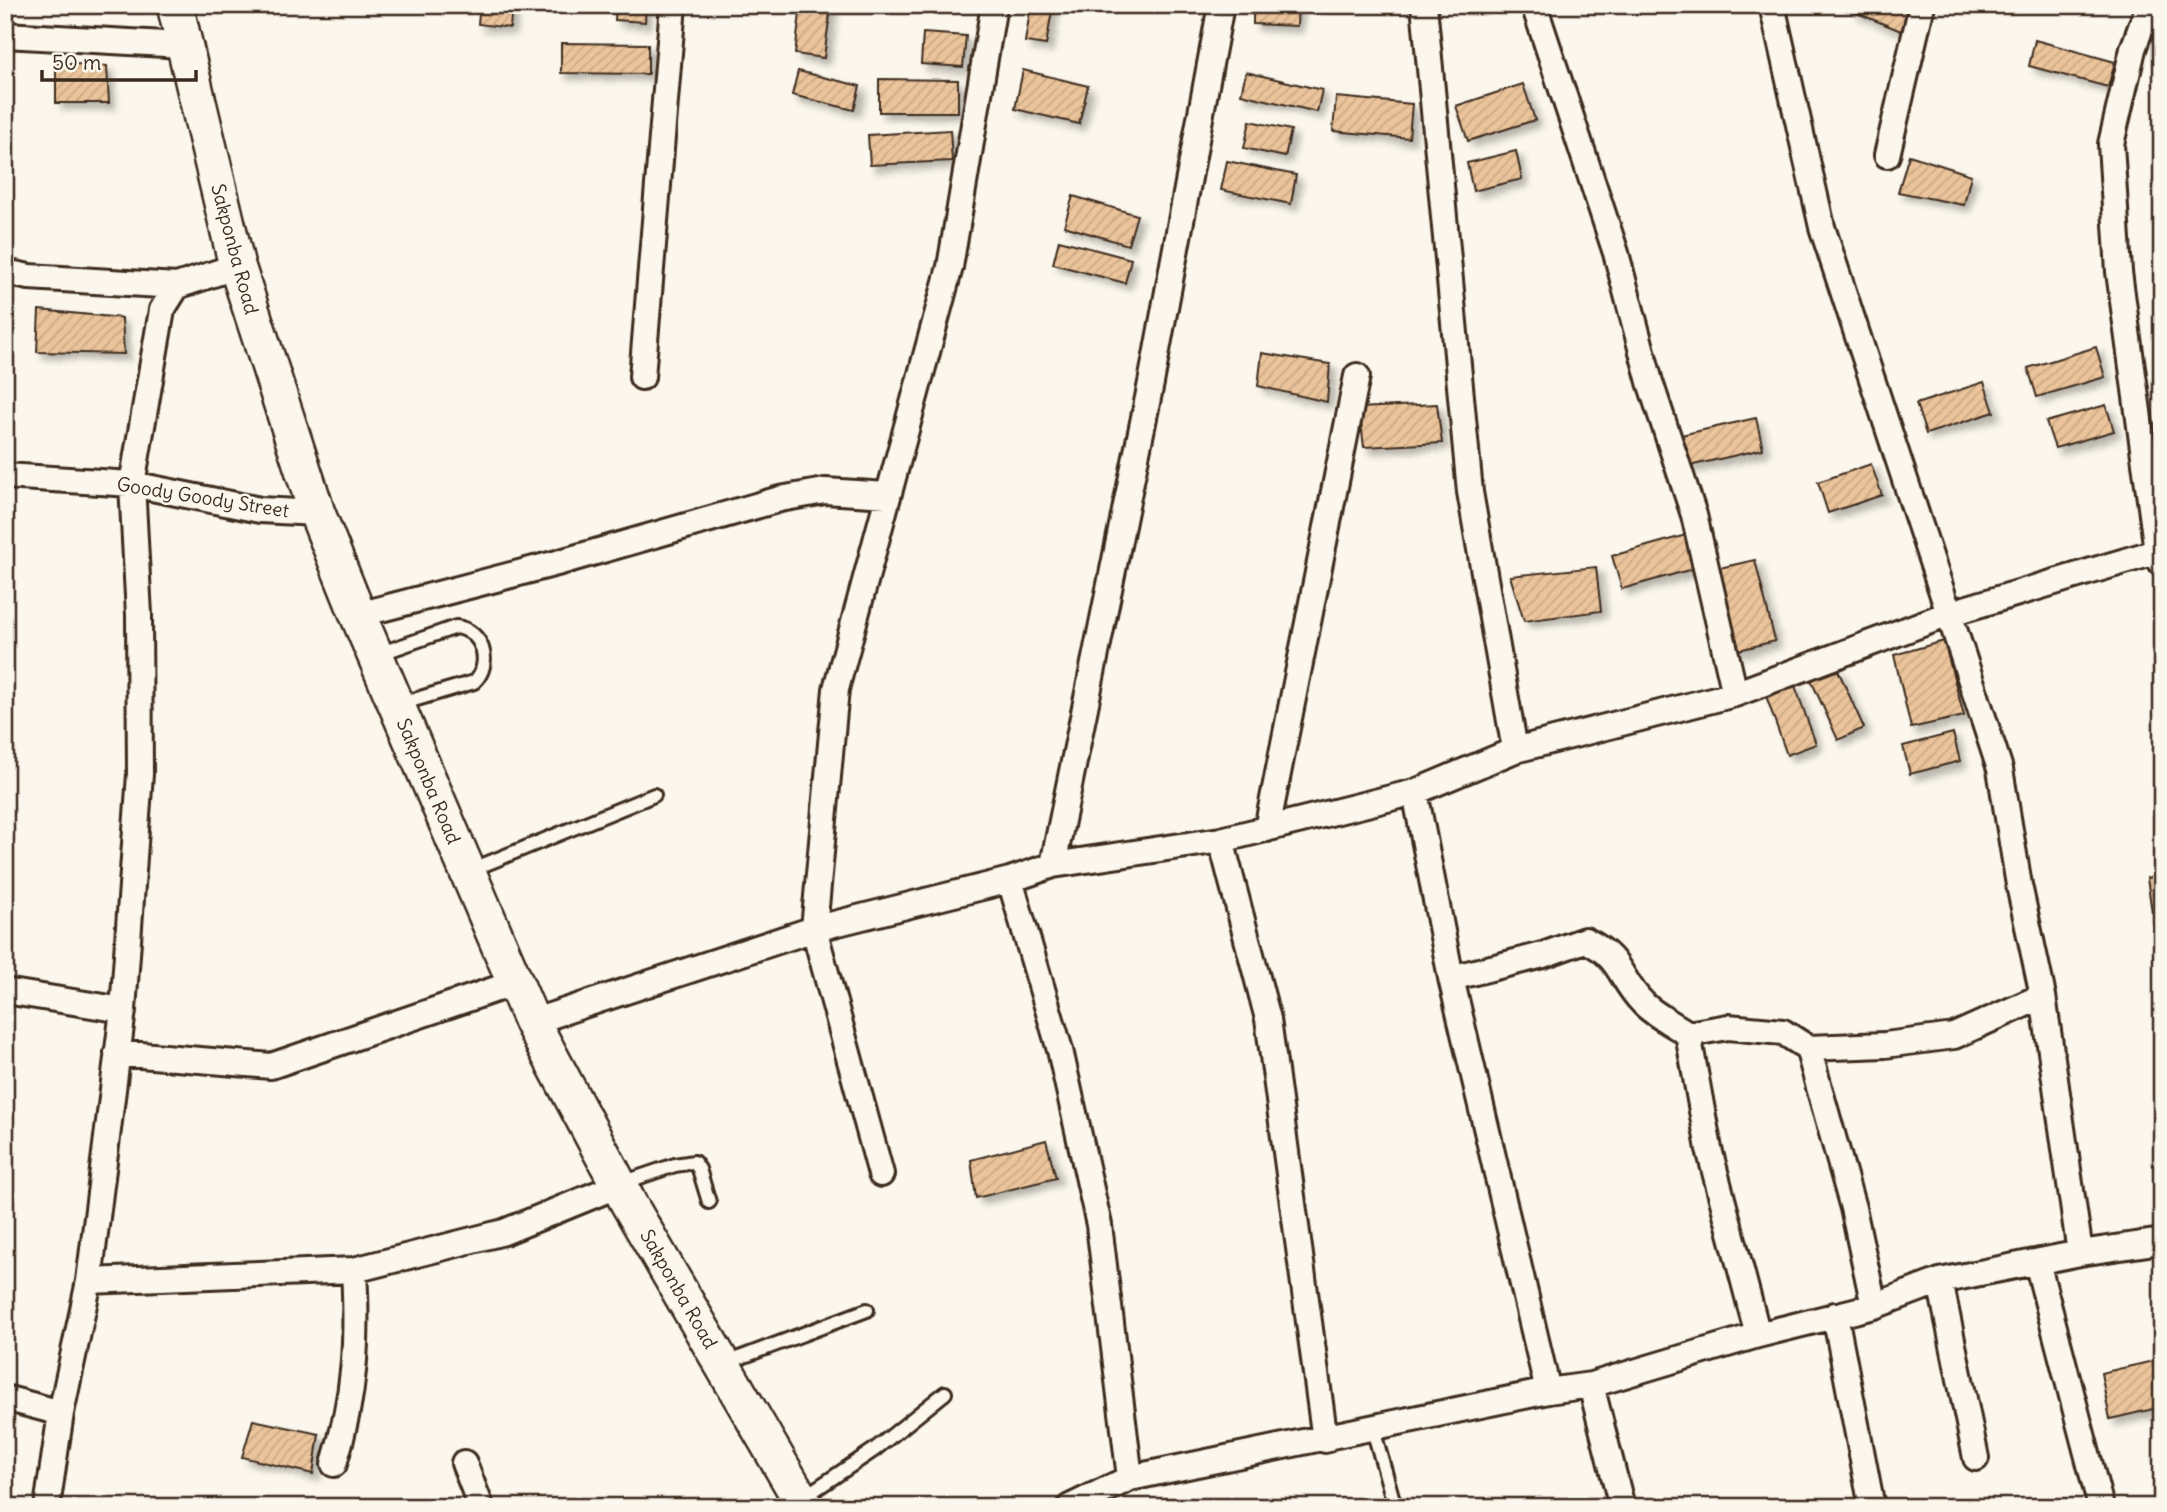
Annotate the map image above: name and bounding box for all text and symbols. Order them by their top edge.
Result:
scale bar [42,38,196,82]
text: 50 m [52,49,101,76]
street label: Sakponba Road [206,181,264,317]
street label: Goody Goody Street [115,472,291,522]
street label: Sakponba Road [392,715,466,847]
street label: Sakponba Road [635,1225,723,1353]

